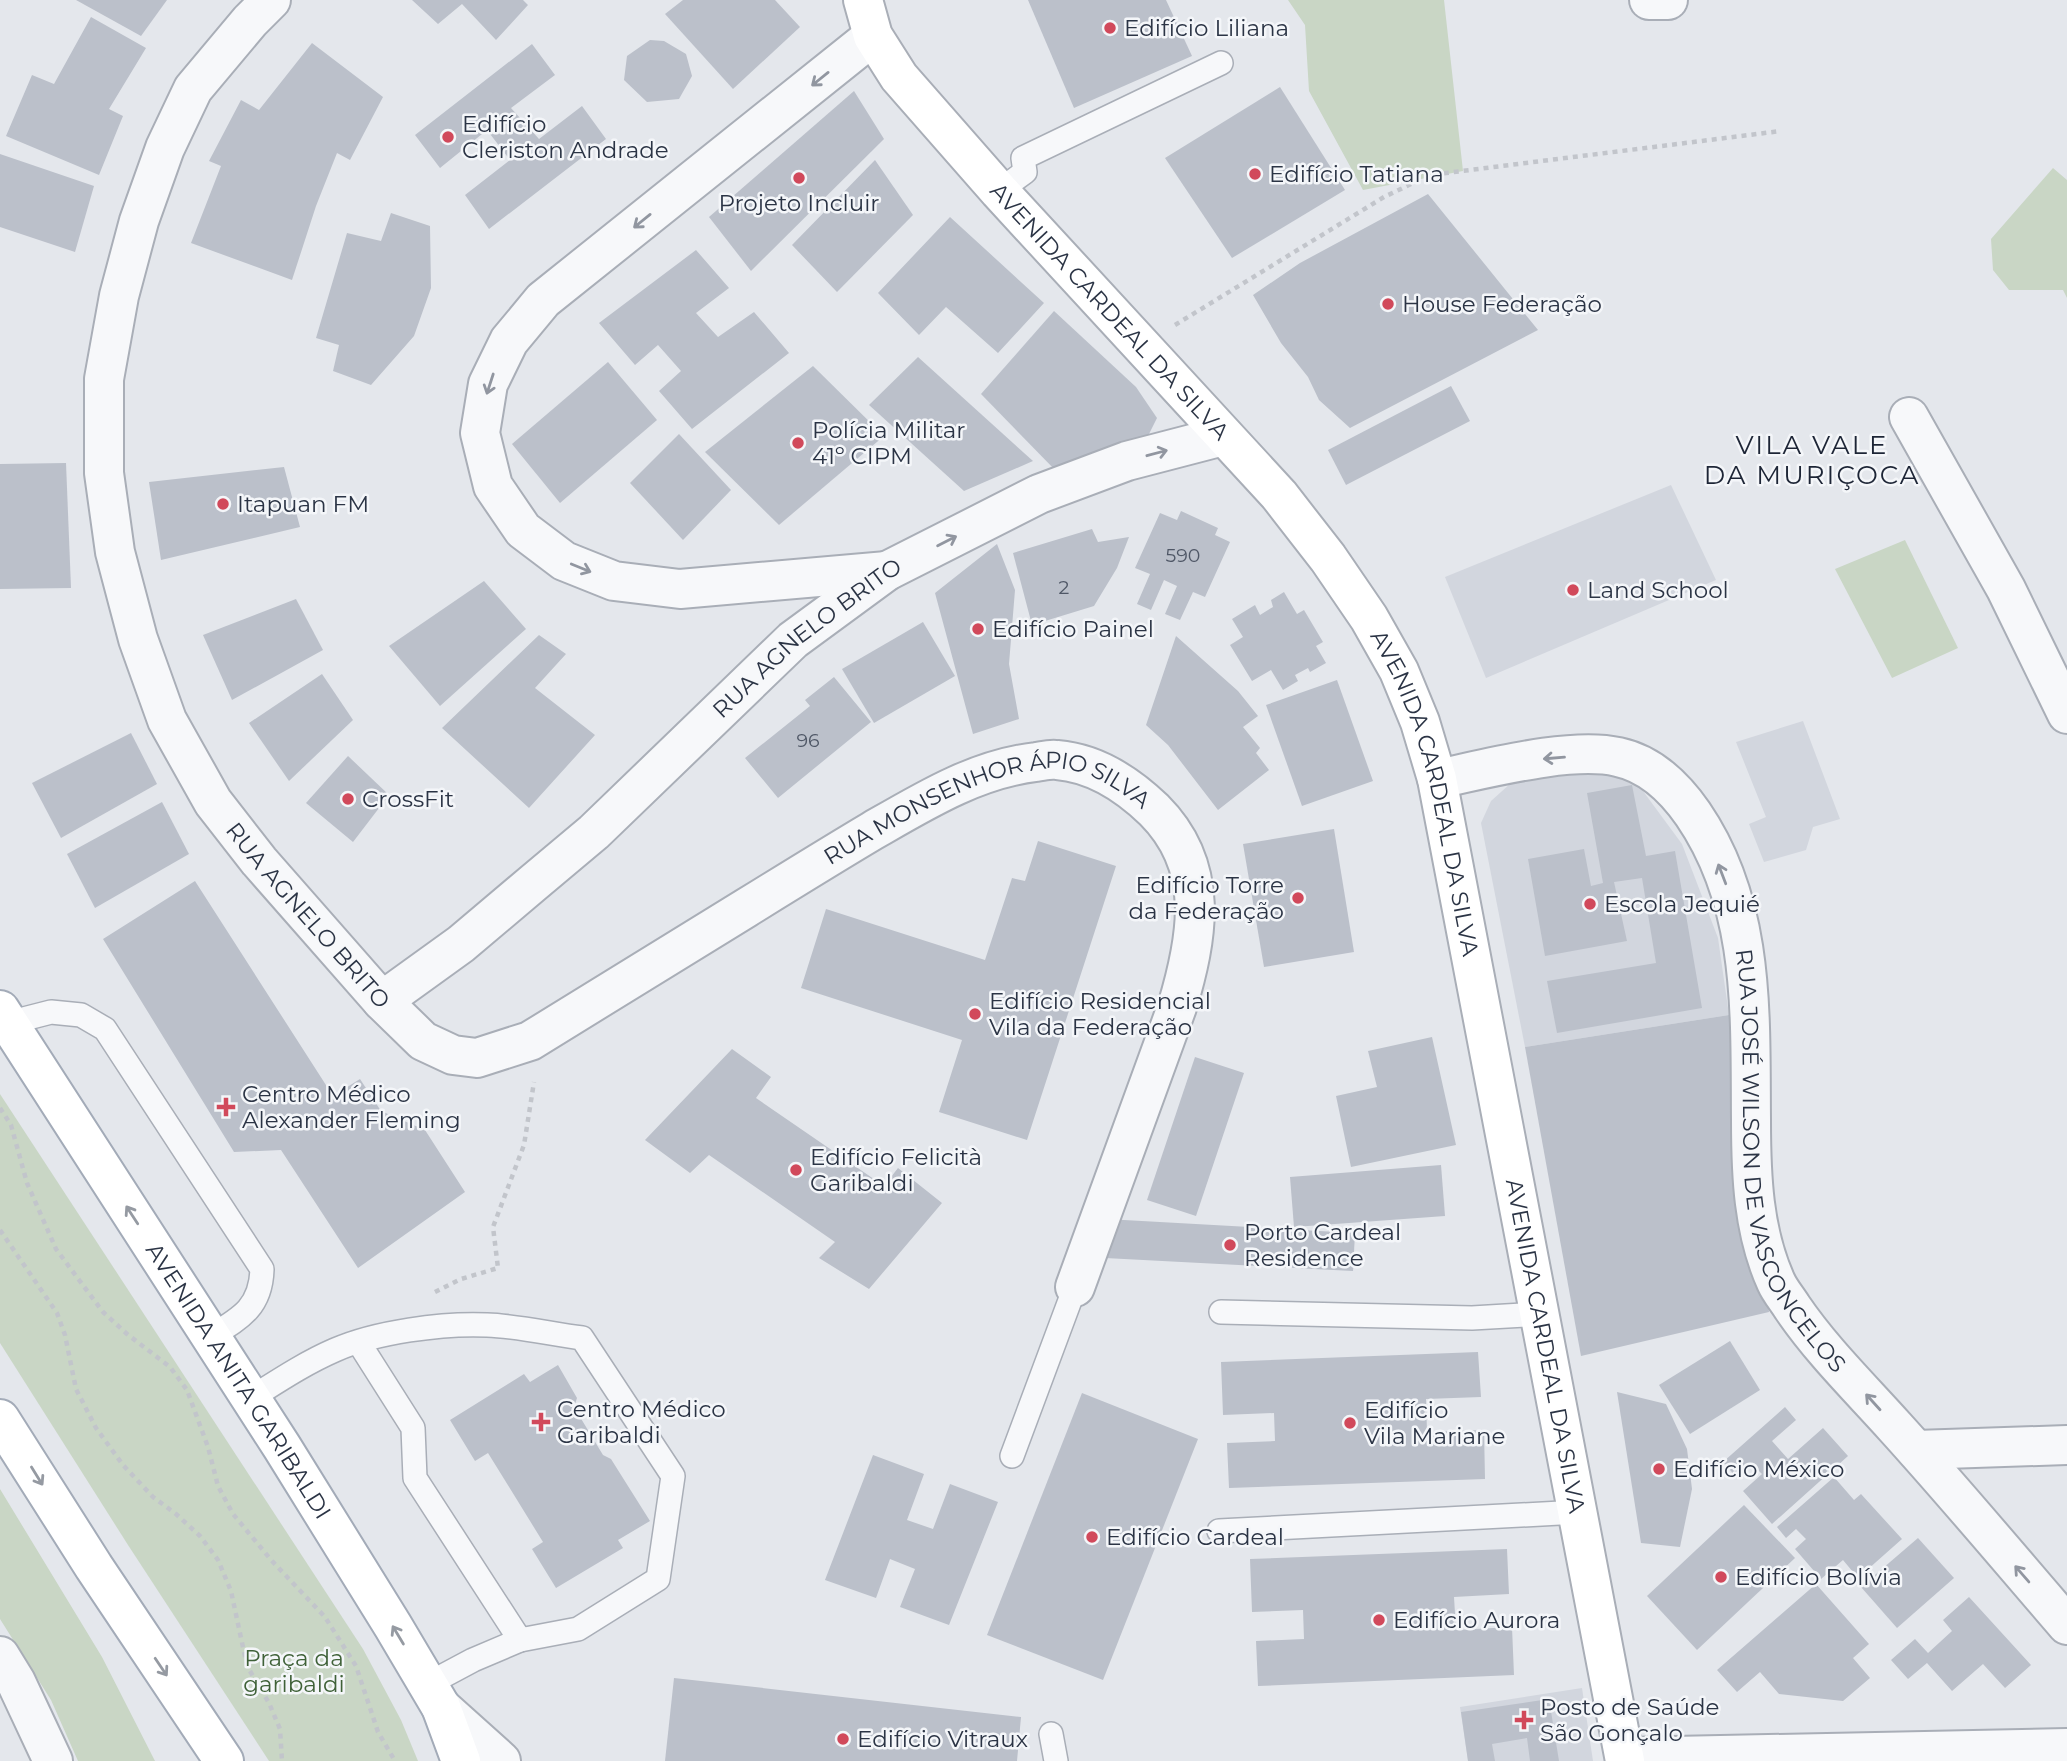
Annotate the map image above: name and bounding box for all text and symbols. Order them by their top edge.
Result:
place label: Edifício Liliana [1124,14,1289,42]
marker: Edifício Liliana [1102,20,1118,36]
one-way arrow [811,71,829,86]
place label: Edifício Cleriston Andrade [462,110,669,164]
marker: Edifício Cleriston Andrade [440,129,456,145]
place label: Edifício Tatiana [1269,160,1444,188]
marker: Edifício Tatiana [1247,166,1263,182]
marker: Projeto Incluir [791,170,807,186]
street label: AVENIDA CARDEAL DA SILVA [984,177,1235,446]
place label: Projeto Incluir [718,189,880,217]
one-way arrow [633,213,652,228]
place label: House Federação [1402,290,1602,318]
marker: House Federação [1380,296,1396,312]
one-way arrow [482,373,495,395]
place label: Polícia Militar 41º CIPM [812,416,966,470]
district label: VILA VALE DA MURIÇOCA [1704,429,1920,491]
marker: Polícia Militar 41º CIPM [790,435,806,451]
one-way arrow [1145,446,1168,459]
place label: Itapuan FM [237,490,369,518]
marker: Itapuan FM [215,496,231,512]
one-way arrow [936,533,957,547]
house number: 590 [1166,544,1200,567]
street label: RUA AGNELO BRITO [707,552,906,724]
one-way arrow [570,562,591,575]
house number: 2 [1059,576,1070,599]
place label: Land School [1587,576,1729,604]
marker: Land School [1565,582,1581,598]
place label: Edifício Painel [992,615,1154,643]
marker: Edifício Painel [970,621,986,637]
street label: AVENIDA CARDEAL DA SILVA [1365,625,1485,959]
house number: 96 [796,729,820,752]
street label: RUA MONSENHOR ÁPIO SILVA [819,746,1157,871]
one-way arrow [1544,751,1566,764]
place label: CrossFit [362,785,454,813]
marker: CrossFit [340,791,356,807]
street label: RUA AGNELO BRITO [220,817,396,1014]
one-way arrow [1715,863,1728,885]
place label: Edifício Torre da Federação [1128,871,1284,925]
marker: Edifício Torre da Federação [1290,890,1306,906]
place label: Escola Jequié [1604,890,1760,918]
marker: Escola Jequié [1582,896,1598,912]
street label: RUA JOSÉ WILSON DE VASCONCELOS [1730,947,1852,1378]
place label: Edifício Residencial Vila da Federação [989,987,1211,1041]
marker: Edifício Residencial Vila da Federação [967,1006,983,1022]
place label: Centro Médico Alexander Fleming [242,1080,461,1134]
marker: Centro Médico Alexander Fleming [216,1097,236,1117]
place label: Edifício Felicità Garibaldi [810,1143,982,1197]
marker: Edifício Felicità Garibaldi [788,1162,804,1178]
street label: AVENIDA CARDEAL DA SILVA [1500,1176,1591,1516]
one-way arrow [125,1206,140,1225]
place label: Porto Cardeal Residence [1244,1218,1401,1272]
marker: Porto Cardeal Residence [1222,1237,1238,1253]
street label: AVENIDA ANITA GARIBALDI [140,1238,337,1524]
one-way arrow [1865,1394,1881,1412]
place label: Centro Médico Garibaldi [557,1395,726,1449]
place label: Edifício Vila Mariane [1364,1396,1505,1450]
marker: Centro Médico Garibaldi [531,1412,551,1432]
marker: Edifício Vila Mariane [1342,1415,1358,1431]
place label: Edifício México [1673,1455,1845,1483]
marker: Edifício México [1651,1461,1667,1477]
one-way arrow [30,1466,44,1486]
place label: Edifício Cardeal [1106,1523,1284,1551]
marker: Edifício Cardeal [1084,1529,1100,1545]
place label: Edifício Bolívia [1735,1563,1902,1591]
one-way arrow [2014,1565,2030,1583]
marker: Edifício Bolívia [1713,1569,1729,1585]
place label: Edifício Aurora [1393,1606,1560,1634]
marker: Edifício Aurora [1371,1612,1387,1628]
one-way arrow [391,1625,405,1645]
park label: Praça da garibaldi [243,1644,345,1698]
one-way arrow [154,1657,168,1676]
place label: Posto de Saúde São Gonçalo [1540,1693,1719,1747]
marker: Posto de Saúde São Gonçalo [1514,1710,1534,1730]
place label: Edifício Vitraux [857,1725,1028,1753]
marker: Edifício Vitraux [835,1731,851,1747]

